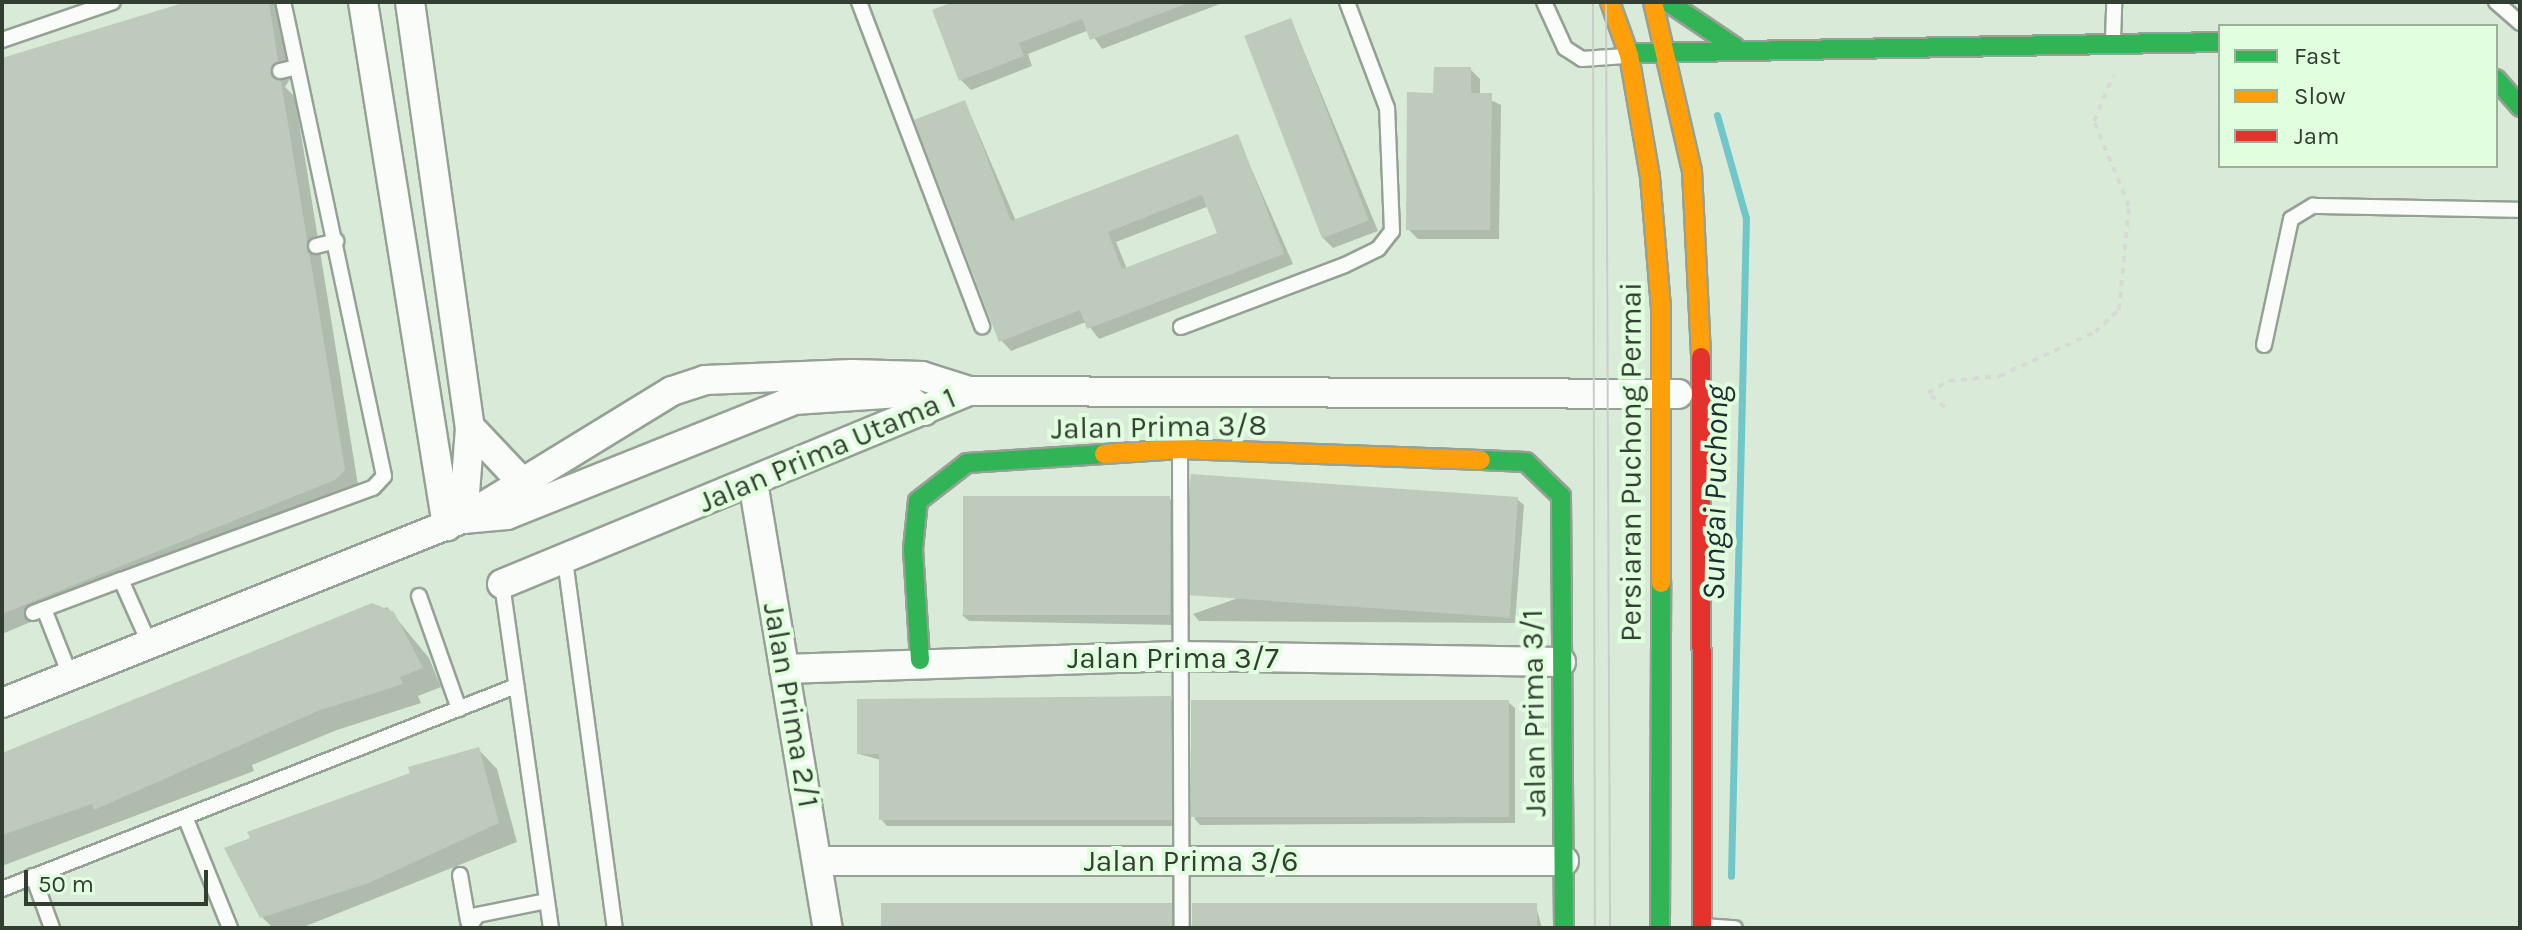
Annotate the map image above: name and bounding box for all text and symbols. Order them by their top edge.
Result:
legend [2218,24,2498,168]
text: Fast [2294,42,2341,70]
text: Slow [2294,82,2346,110]
text: Jam [2294,122,2339,150]
street label: Persiaran Puchong Permai [1613,282,1649,642]
street label: Jalan Prima Utama 1 [693,380,961,520]
water label: Sungai Puchong [1695,385,1737,601]
street label: Jalan Prima 3/8 [1051,407,1267,447]
street label: Jalan Prima 2/1 [755,600,827,810]
street label: Jalan Prima 3/1 [1514,609,1554,817]
street label: Jalan Prima 3/7 [1067,640,1279,676]
street label: Jalan Prima 3/6 [1084,843,1298,879]
scale bar [28,854,212,904]
text: 50 m [38,870,94,898]

